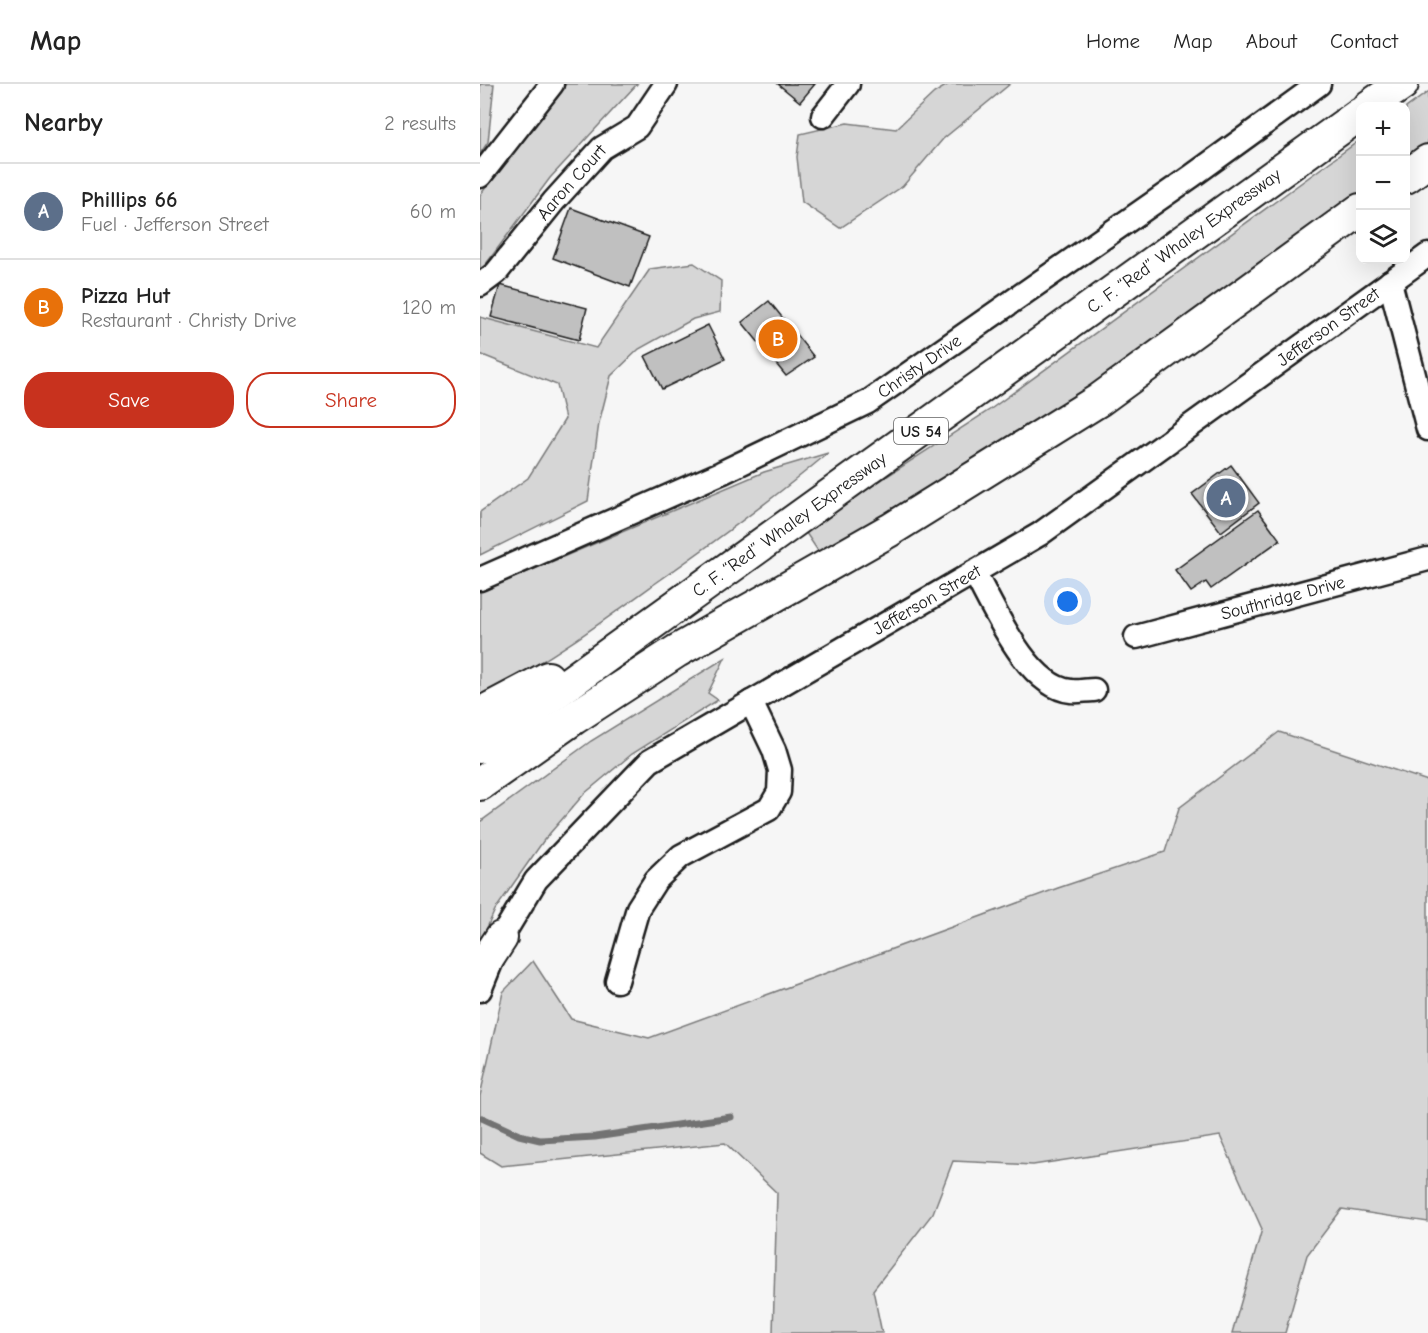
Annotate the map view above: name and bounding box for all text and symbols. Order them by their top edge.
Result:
text: Map [30,25,81,57]
text: Home [1086,29,1140,53]
text: Map [1173,29,1213,53]
text: About [1246,29,1297,53]
text: Contact [1330,29,1398,53]
map controls [1356,102,1410,264]
button: + [1356,102,1410,156]
text: Nearby [24,108,103,138]
text: 2 results [384,112,456,135]
street label: Aaron Court [533,140,611,225]
button: − [1356,156,1410,210]
street label: C. F. “Red” Whaley Expressway [1083,164,1286,318]
text: Phillips 66 [81,187,178,213]
text: A [38,200,49,223]
text: 60 m [410,200,456,223]
button: layers [1356,210,1410,264]
text: Fuel · Jefferson Street [81,213,269,236]
text: Pizza Hut [81,283,170,309]
street label: Jefferson Street [1273,283,1385,371]
text: B [37,296,50,319]
text: 120 m [402,296,456,319]
text: Restaurant · Christy Drive [81,309,296,332]
pin: B [758,316,798,362]
street label: Christy Drive [874,330,966,403]
button: Save [24,372,234,428]
button: Share [246,372,456,428]
road number: US 54 [894,418,948,444]
street label: C. F. “Red” Whaley Expressway [689,448,891,602]
pin: A [1206,476,1246,520]
street label: Jefferson Street [869,560,986,640]
street label: Southridge Drive [1219,572,1347,625]
your location [1053,587,1082,616]

